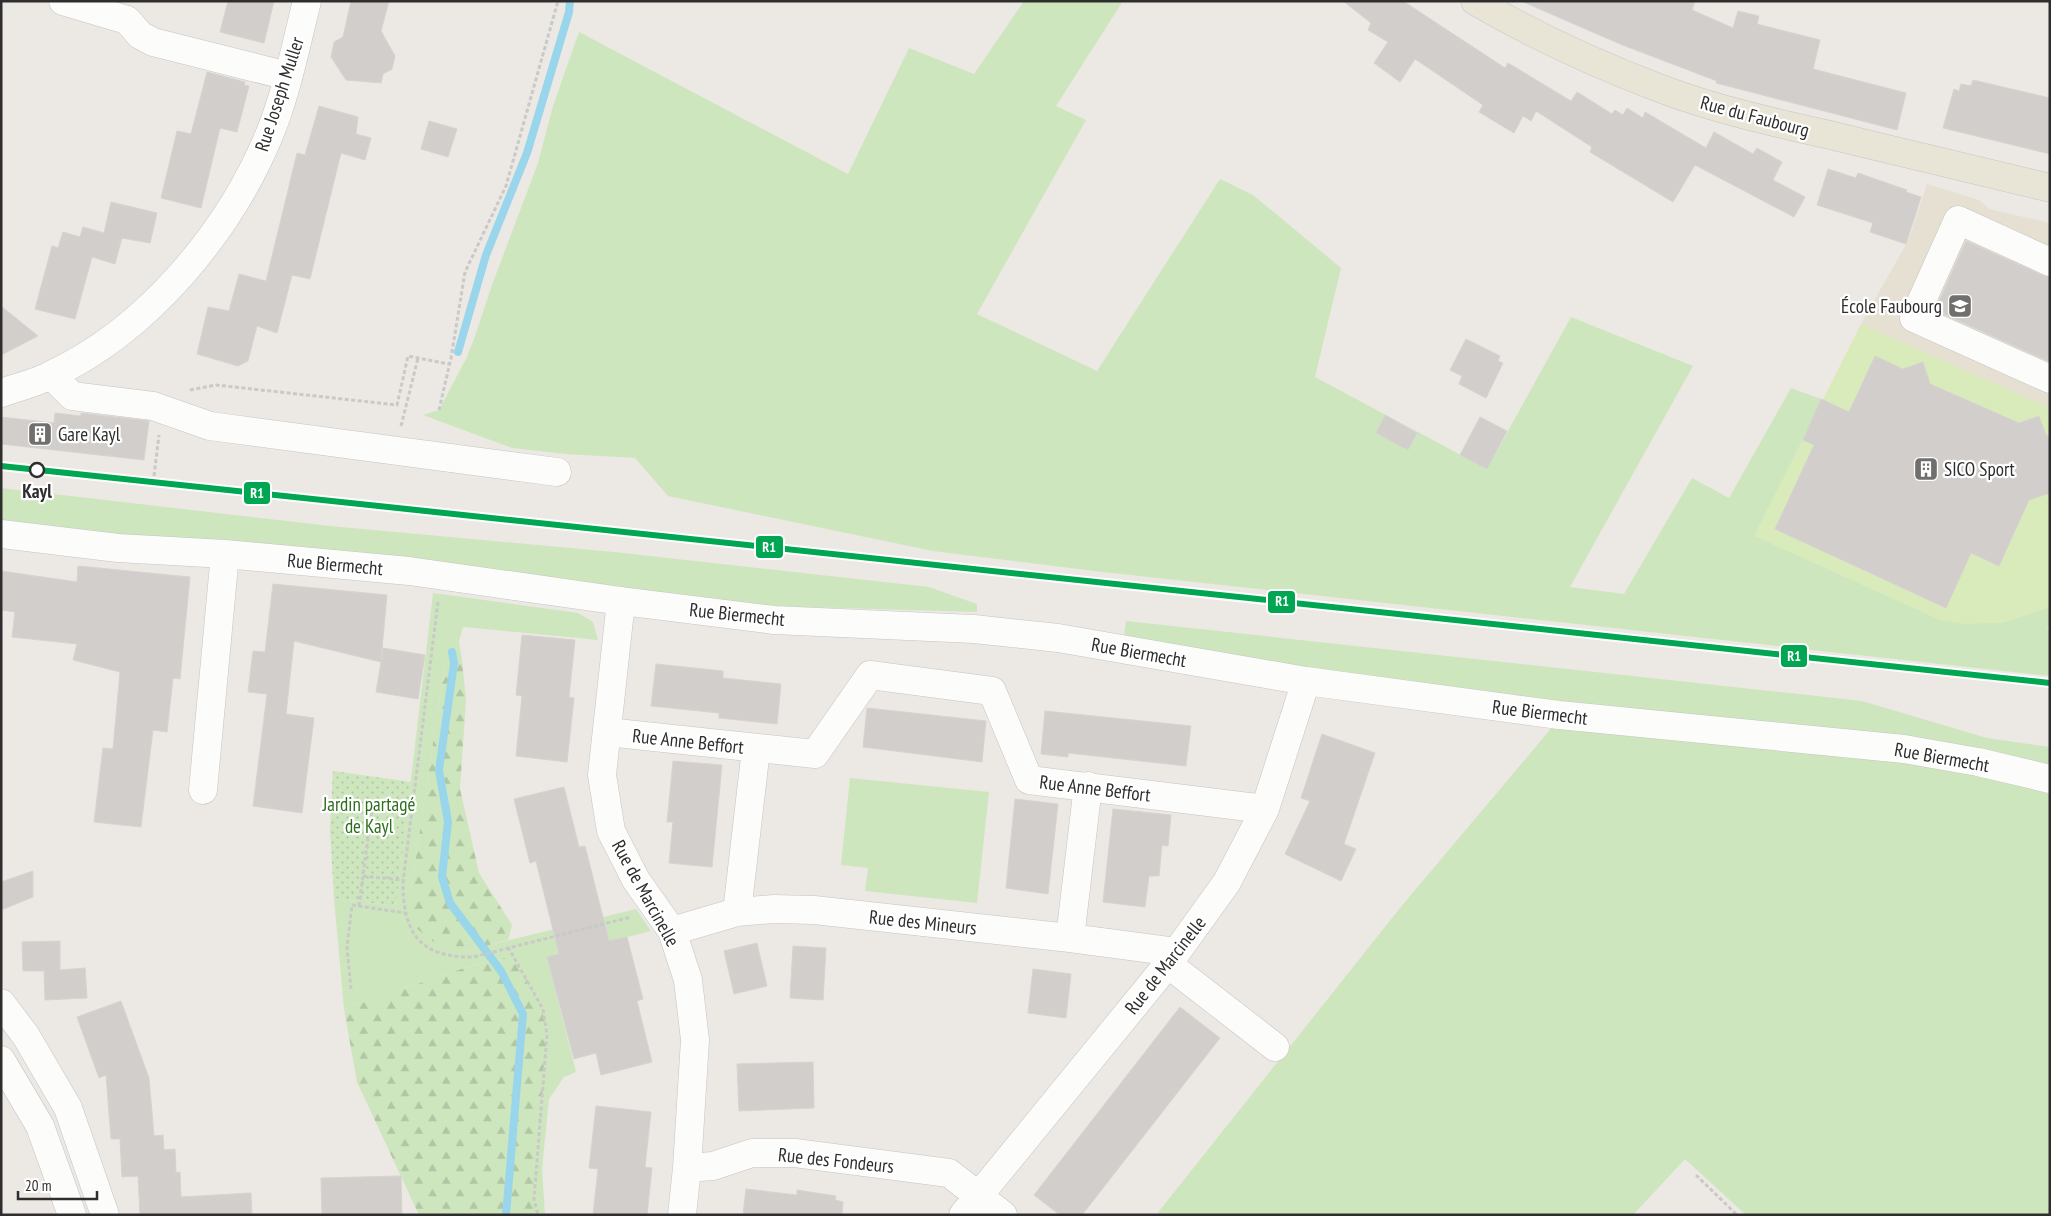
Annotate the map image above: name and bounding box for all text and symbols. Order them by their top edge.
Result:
street label: Rue Joseph Muller [249,33,309,154]
street label: Rue du Faubourg [1698,90,1812,142]
school or university icon: École Faubourg [1947,293,1973,319]
place label: École Faubourg [1841,294,1942,318]
building icon: Gare Kayl [27,421,53,447]
place label: Gare Kayl [58,422,121,446]
building icon: SICO Sport [1913,456,1939,482]
place label: SICO Sport [1944,457,2016,481]
marker: Kayl [29,462,45,478]
place label: Kayl [22,479,52,503]
line badge: R1 [243,481,271,505]
text: R1 [250,484,264,502]
line badge: R1 [755,535,784,559]
text: R1 [762,538,776,556]
street label: Rue Biermecht [286,548,385,580]
line badge: R1 [1267,590,1296,614]
text: R1 [1275,592,1289,610]
street label: Rue Biermecht [688,597,787,631]
street label: Rue Biermecht [1090,632,1189,672]
line badge: R1 [1780,644,1808,668]
text: R1 [1787,647,1801,665]
street label: Rue Biermecht [1491,694,1590,730]
street label: Rue Anne Beffort [631,723,746,759]
street label: Rue Biermecht [1893,737,1992,777]
street label: Rue Anne Beffort [1038,769,1153,807]
park label: Jardin partagé de Kayl [322,792,415,838]
street label: Rue de Marcinelle [607,836,685,951]
street label: Rue des Mineurs [868,904,978,940]
street label: Rue de Marcinelle [1119,911,1211,1019]
street label: Rue des Fondeurs [777,1142,895,1178]
scale bar [18,1168,96,1200]
text: 20 m [25,1176,51,1195]

